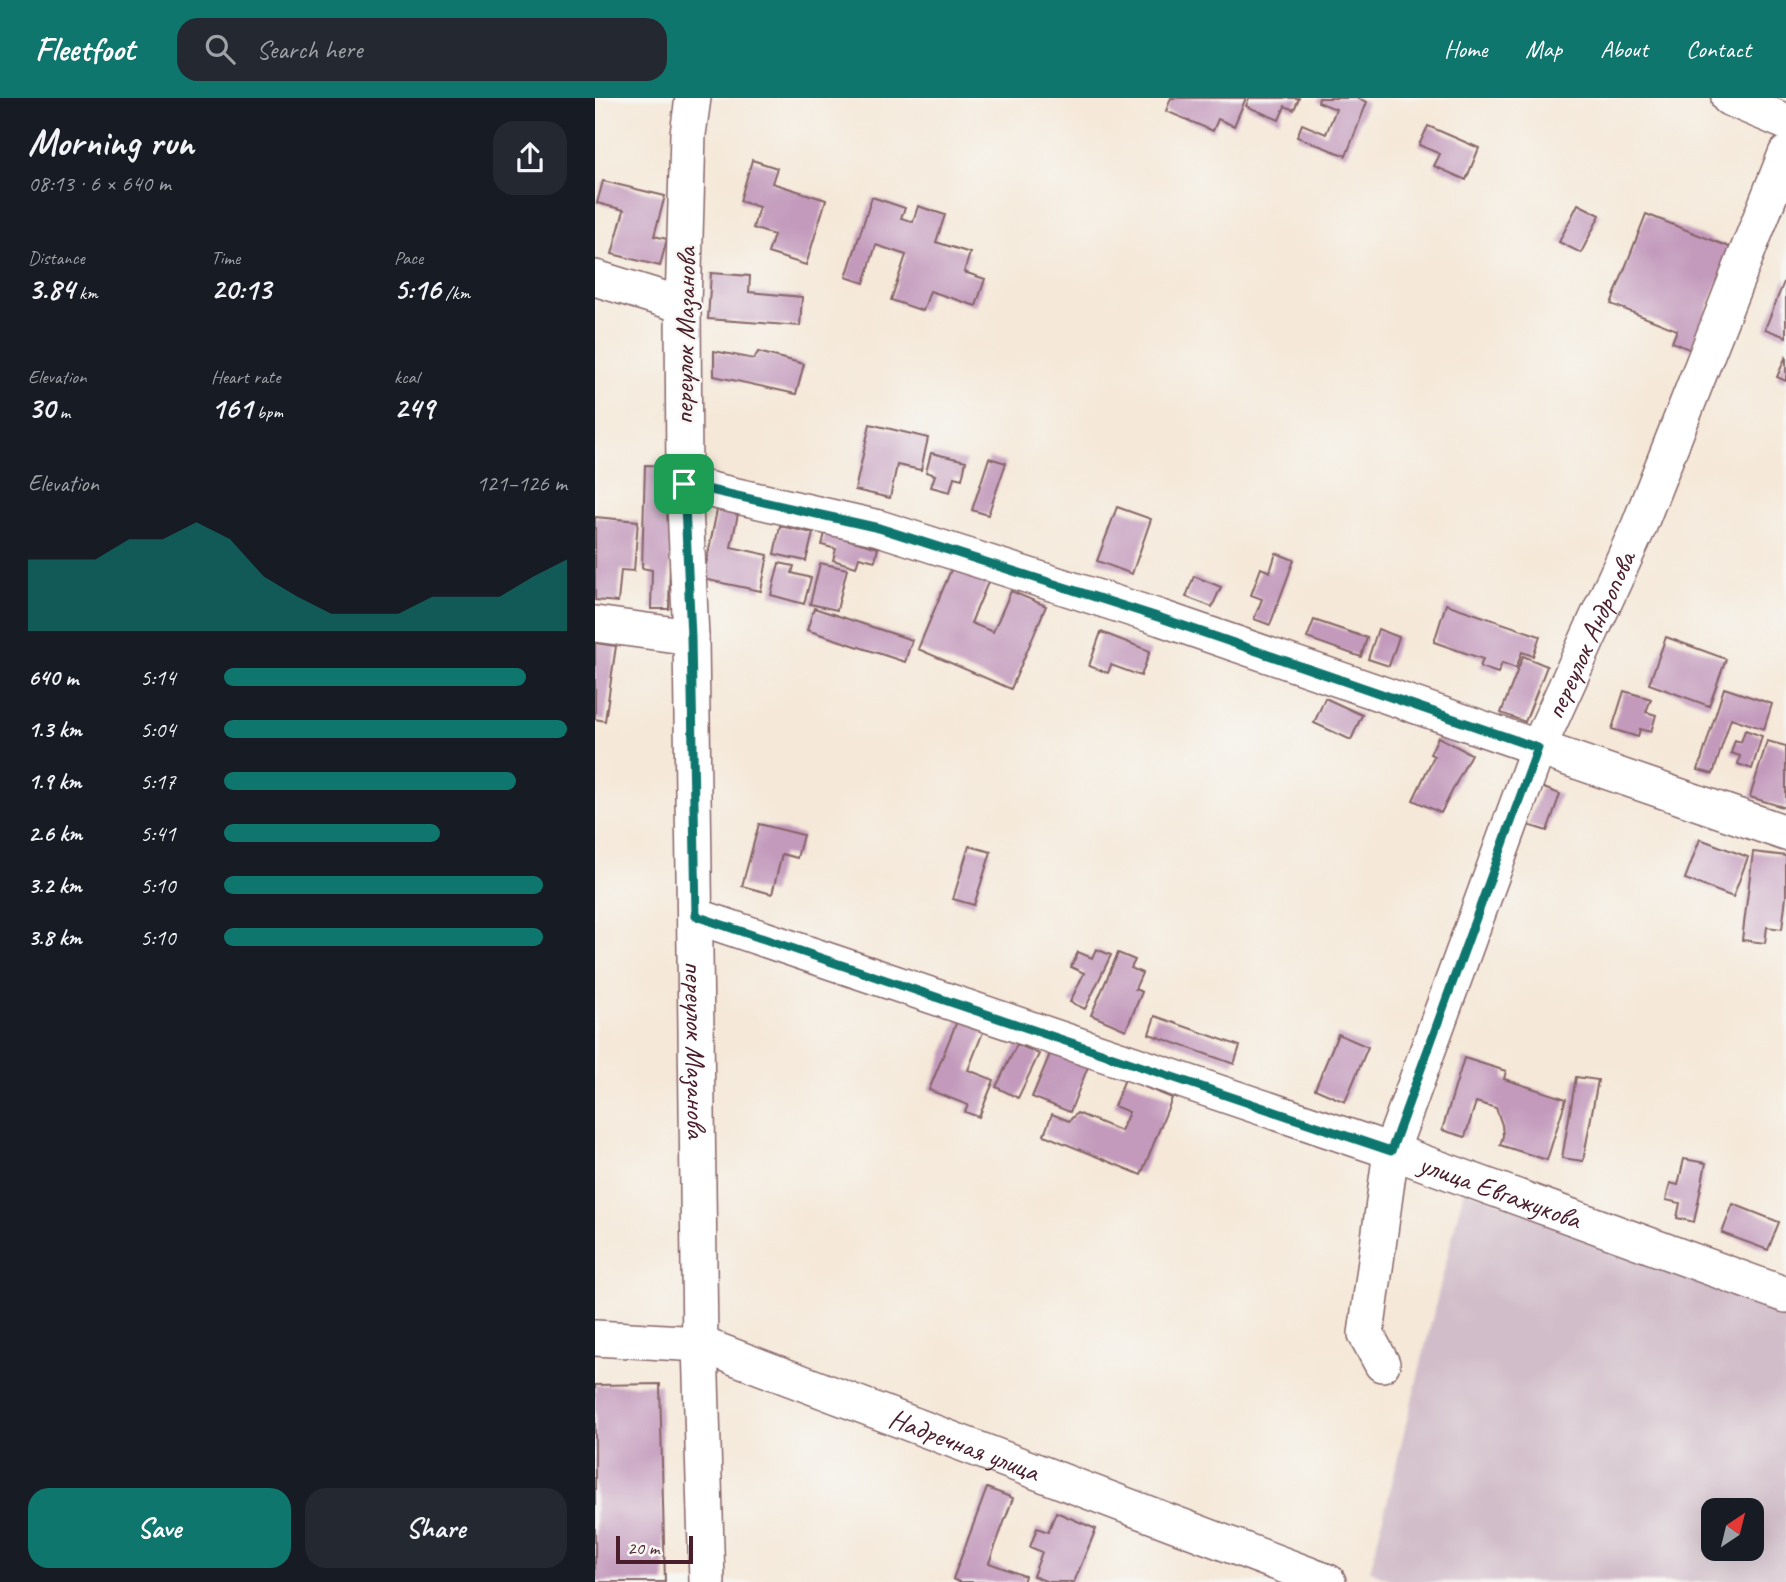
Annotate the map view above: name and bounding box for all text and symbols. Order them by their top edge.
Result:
search box [177,18,667,81]
text: Fleetfoot [35,28,135,70]
icon: search [201,30,239,68]
text: Search here [257,33,363,66]
text: Home [1444,34,1487,64]
text: Map [1525,34,1562,64]
text: About [1600,34,1648,64]
text: Contact [1686,34,1751,64]
text: Morning run [28,119,194,166]
button: share [493,121,567,195]
text: 08:13 · 6 × 640 m [28,169,171,198]
street label: переулок Мазанова [665,245,704,425]
text: Distance [28,246,85,270]
text: Time [211,246,240,270]
text: Pace [394,246,423,270]
text: 3.84 [28,270,74,308]
text: 20:13 [211,270,271,308]
text: 5:16 [394,270,441,308]
text: km [74,281,98,305]
text: /km [441,281,470,305]
text: Elevation [28,365,86,389]
text: Heart rate [211,365,280,389]
text: kcal [394,365,419,389]
text: 30 [28,389,55,427]
text: 161 [211,389,252,427]
text: 249 [394,389,434,427]
text: m [55,400,70,424]
text: bpm [252,400,283,424]
pin [654,454,714,514]
icon: arrive [665,465,703,503]
text: Elevation [28,469,99,498]
text: 121–126 m [476,469,567,498]
street label: переулок Андропова [1537,544,1644,724]
text: 640 m [28,663,78,692]
text: 5:14 [140,663,176,692]
text: 1.3 km [28,715,82,744]
text: 5:04 [140,715,176,744]
text: 1.9 km [28,767,81,796]
text: 5:17 [140,767,176,796]
text: 2.6 km [28,819,82,848]
text: 5:41 [140,819,176,848]
text: 3.2 km [28,871,82,900]
text: 5:10 [140,871,176,900]
text: 3.8 km [28,923,82,952]
text: 5:10 [140,923,176,952]
street label: переулок Мазанова [677,961,714,1140]
street label: улица Евгажукова [1413,1145,1587,1237]
street label: Надречная улица [884,1400,1046,1490]
button: Save [28,1488,291,1568]
button: Share [305,1488,567,1568]
north arrow [1701,1498,1764,1561]
map controls [1701,1498,1764,1561]
scale bar [616,1533,693,1565]
text: 20 m [627,1536,659,1560]

